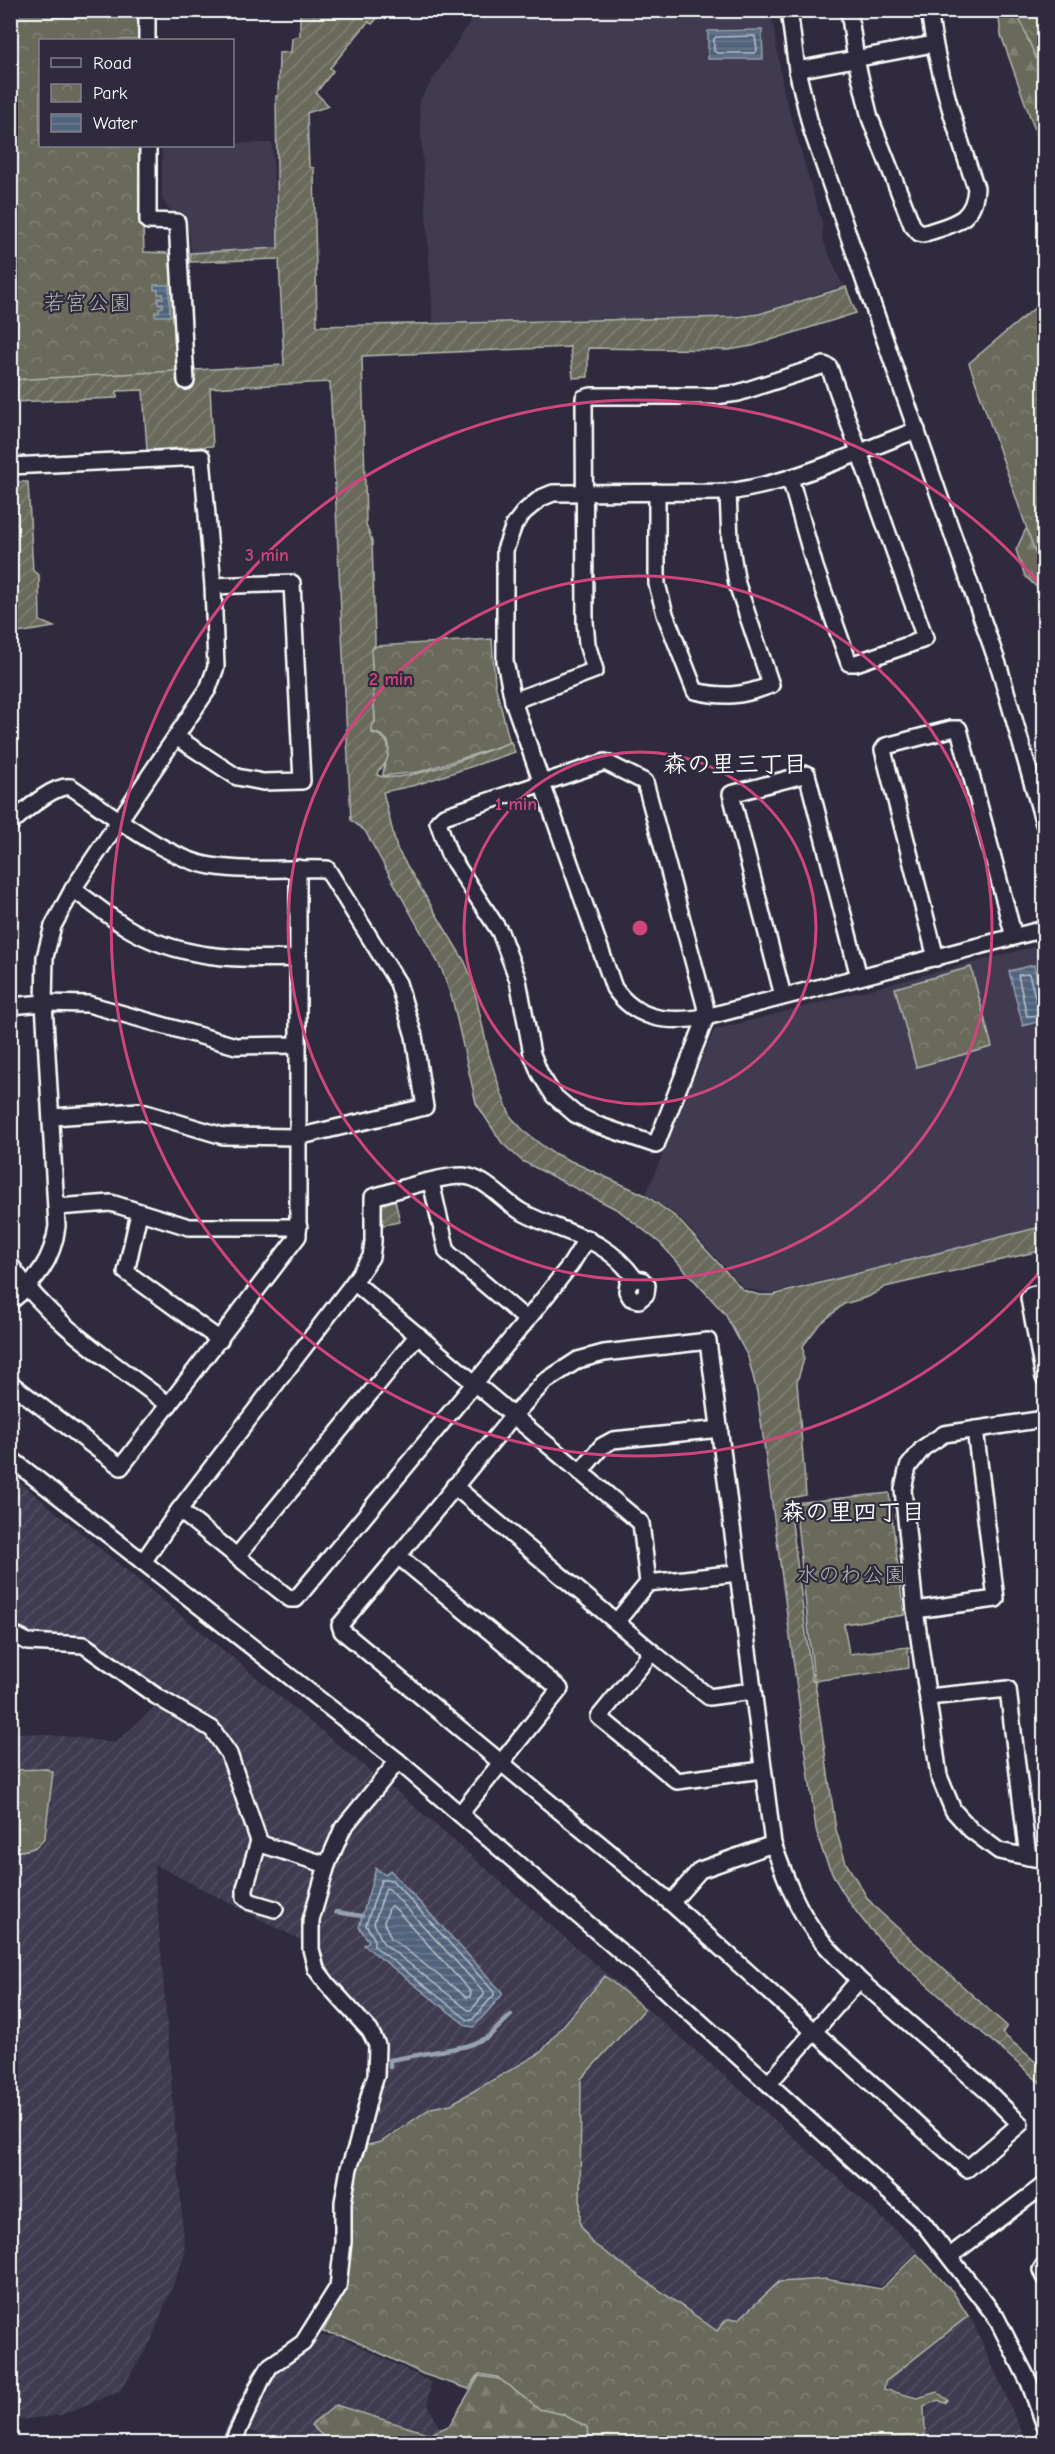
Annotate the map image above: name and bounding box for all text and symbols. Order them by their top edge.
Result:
legend [39,39,234,147]
text: Road [93,53,132,74]
text: Park [93,83,128,104]
text: Water [93,113,138,134]
park label: 若宮公園 [43,290,131,316]
text: 3 min [245,545,289,566]
text: 2 min [369,669,413,690]
district label: 森の里三丁目 [663,750,807,778]
text: 1 min [495,794,537,815]
centre of rings [630,918,650,938]
district label: 森の里四丁目 [781,1498,925,1526]
park label: 水のわ公園 [796,1562,906,1588]

